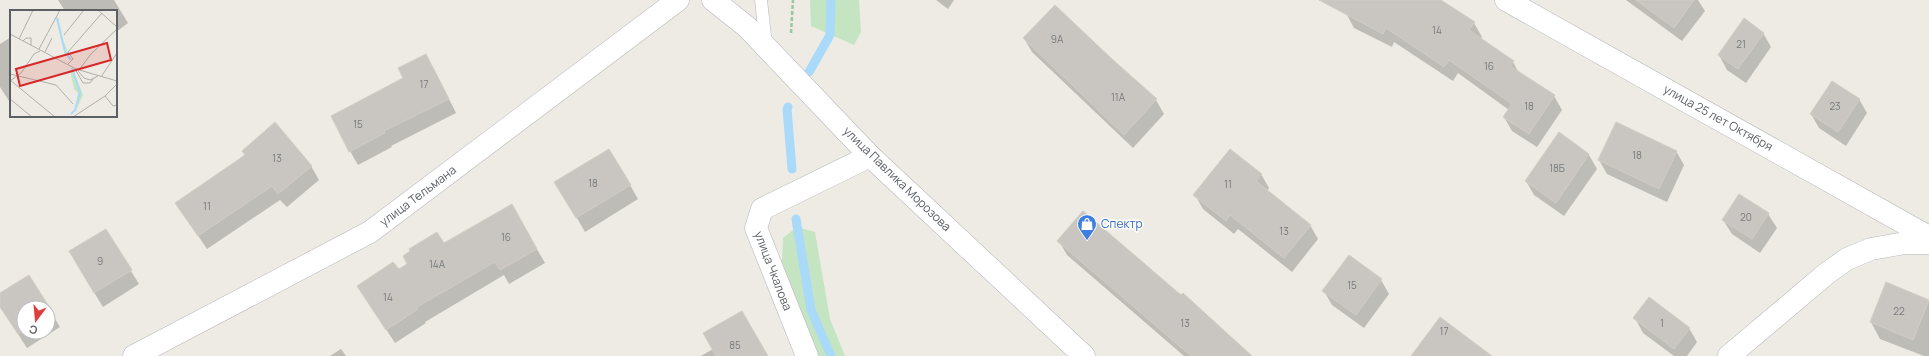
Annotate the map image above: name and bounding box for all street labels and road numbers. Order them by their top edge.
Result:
street label: улица 25 лет Октября [1660,80,1776,155]
street label: улица Павлика Морозова [840,123,955,235]
street label: улица Тельмана [376,161,459,230]
street label: улица Чкалова [751,229,796,313]

